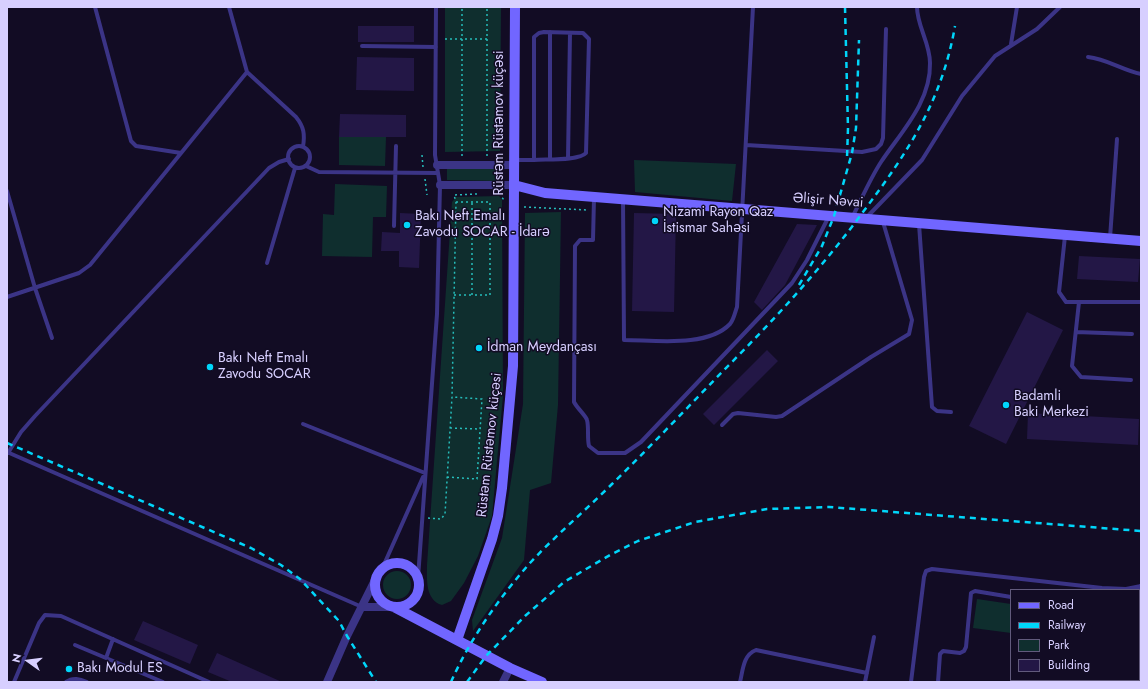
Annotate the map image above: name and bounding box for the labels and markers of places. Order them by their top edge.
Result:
place label: Nizami Rayon Qaz İstismar Sahəsi [663,205,773,238]
place label: Bakı Neft Emalı Zavodu SOCAR - İdarə [415,209,550,242]
marker: Nizami Rayon Qaz İstismar Sahəsi [650,216,660,226]
marker: Bakı Neft Emalı Zavodu SOCAR - İdarə [402,220,412,230]
place label: İdman Meydançası [487,340,597,356]
marker: İdman Meydançası [474,343,484,353]
place label: Bakı Neft Emalı Zavodu SOCAR [218,351,311,384]
marker: Bakı Neft Emalı Zavodu SOCAR [205,362,215,372]
place label: Badamli Baki Merkezi [1014,389,1089,422]
marker: Badamli Baki Merkezi [1001,400,1011,410]
place label: Bakı Modul ES [77,661,163,677]
marker: Bakı Modul ES [64,664,74,674]

